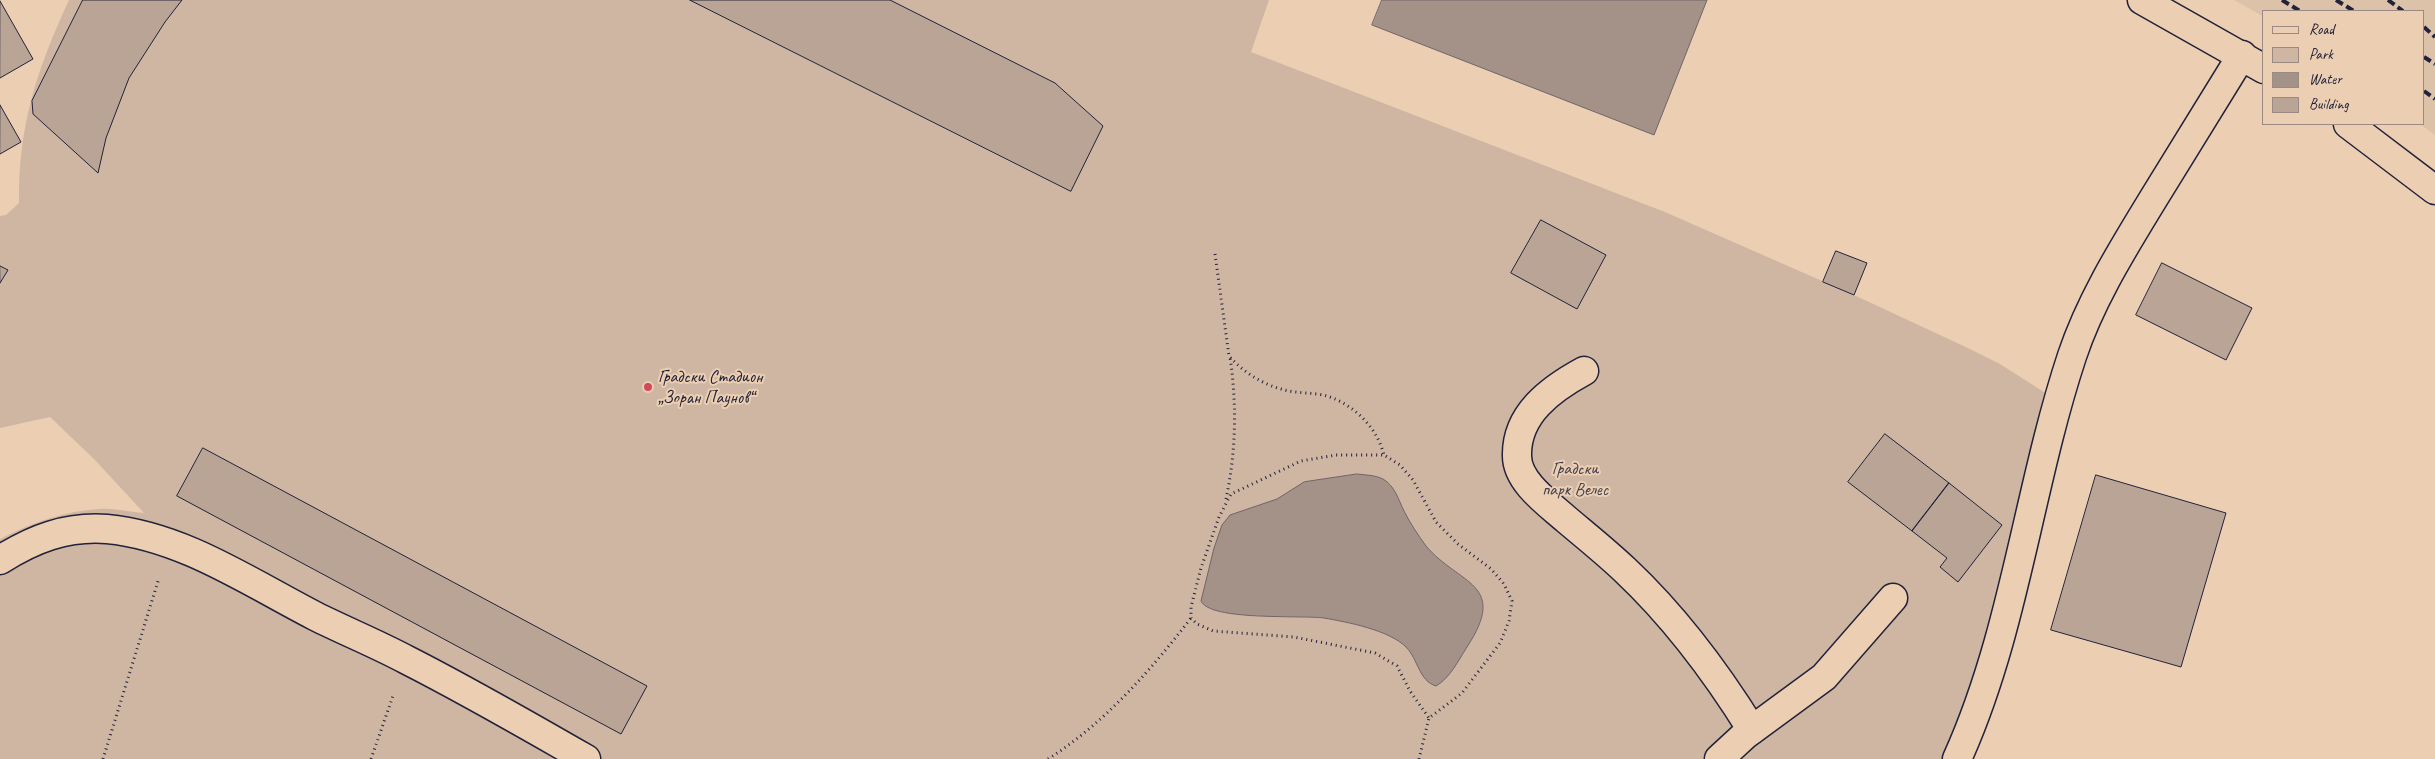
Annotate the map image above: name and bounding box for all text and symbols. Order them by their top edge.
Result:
legend [2262,10,2425,125]
text: Road [2309,20,2334,39]
text: Park [2309,45,2333,64]
text: Water [2309,70,2342,89]
text: Building [2309,95,2348,114]
place label: Градски Стадион „Зоран Паунов“ [658,366,763,408]
marker: Градски Стадион „Зоран Паунов“ [642,381,654,393]
park label: Градски парк Велес [1542,458,1608,500]

